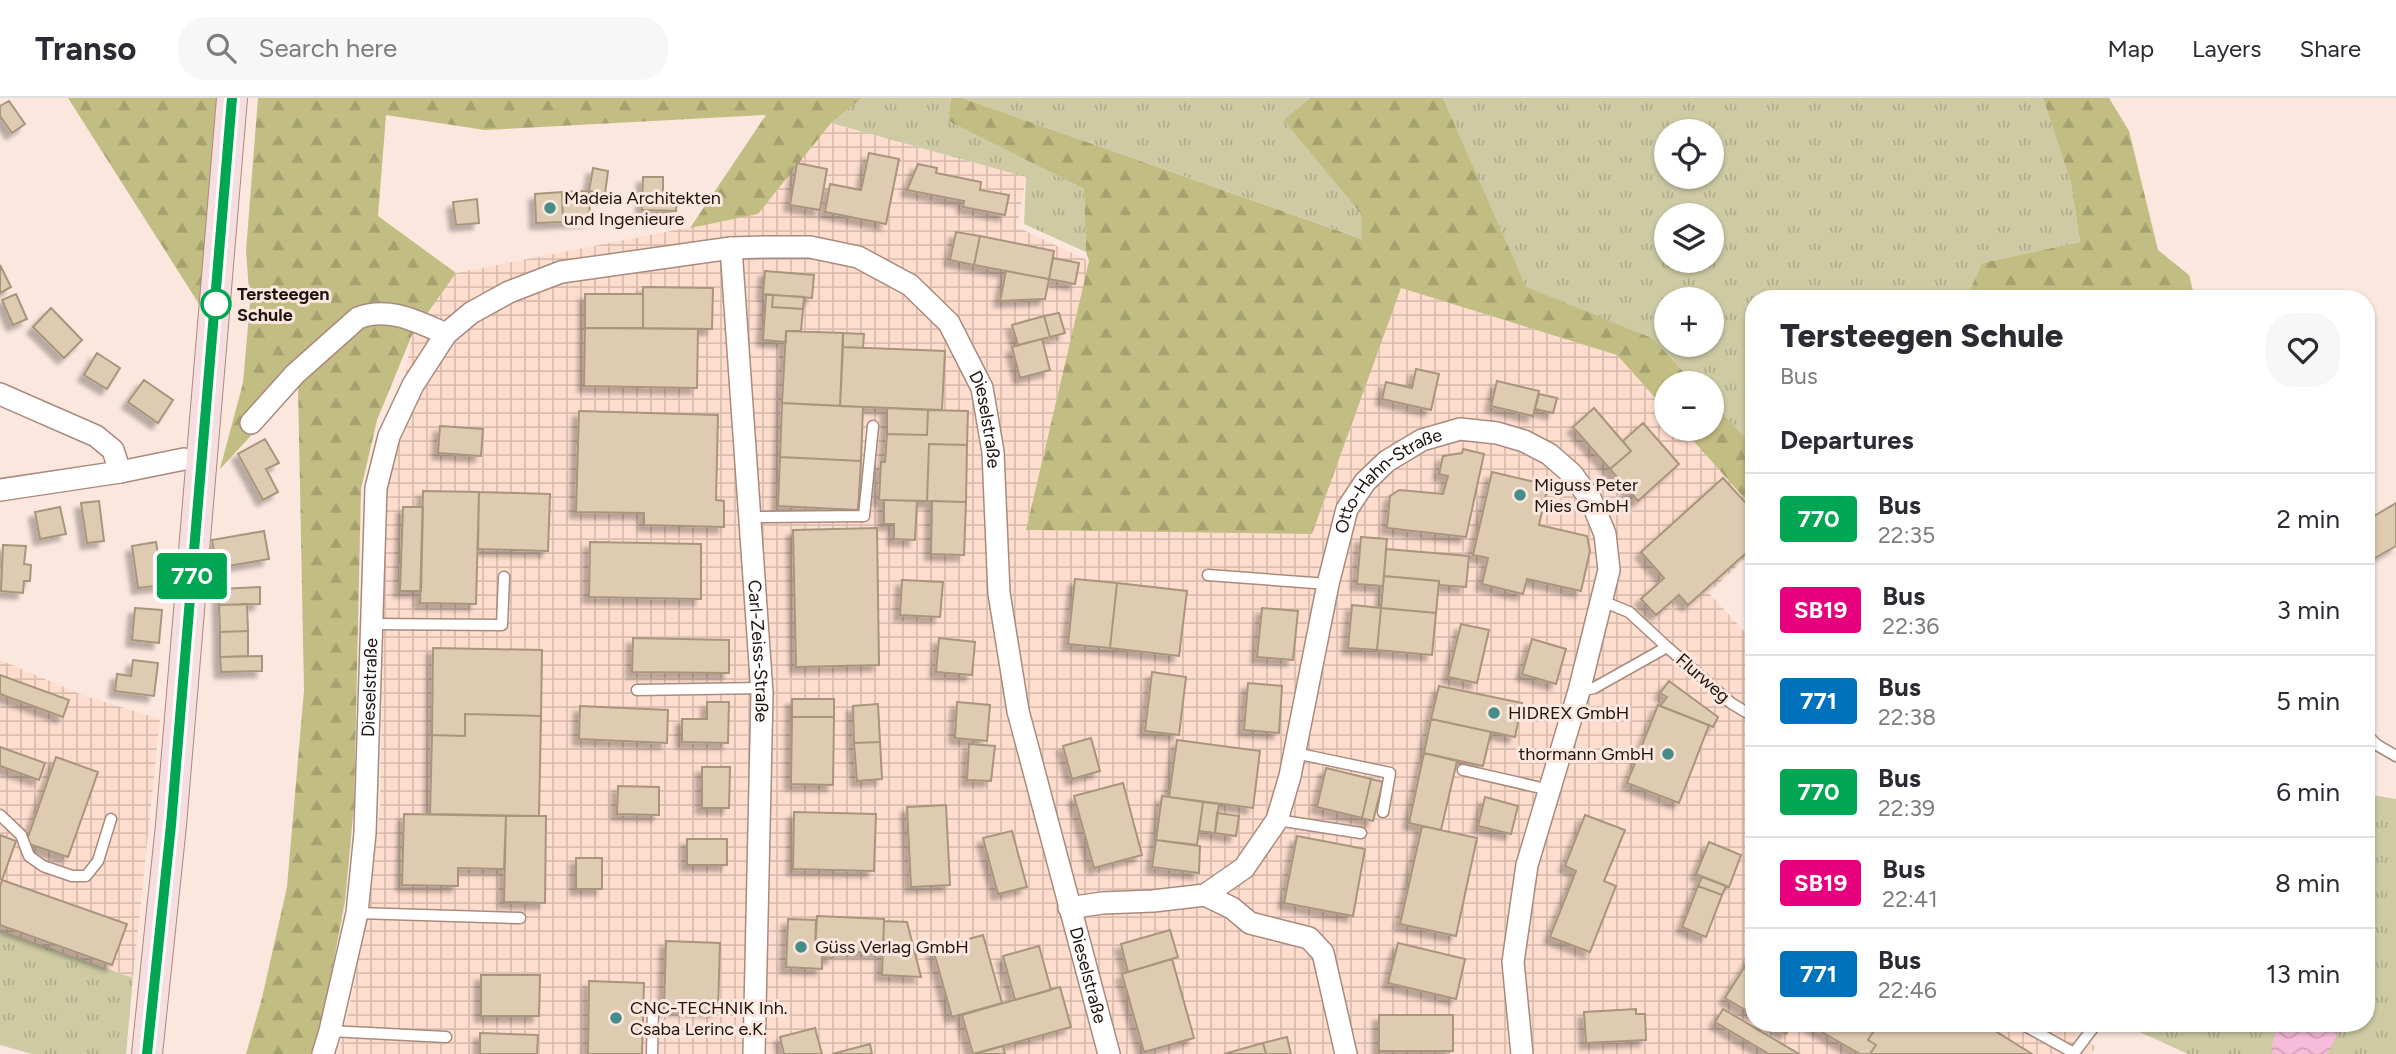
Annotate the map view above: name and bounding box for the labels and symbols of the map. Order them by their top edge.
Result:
place label: Madeia Architekten und Ingenieure [564,187,721,230]
marker: Madeia Architekten und Ingenieure [542,200,558,216]
place label: Tersteegen Schule [237,283,330,326]
marker: Tersteegen Schule [201,289,231,319]
street label: Dieselstraße [964,367,1005,469]
street label: Otto-Hahn-Straße [1330,424,1445,536]
place label: Miguss Peter Mies GmbH [1534,474,1638,517]
marker: Miguss Peter Mies GmbH [1512,487,1528,503]
line badge: 770 [152,553,232,599]
street label: Carl-Zeiss-Straße [743,579,773,723]
street label: Dieselstraße [357,638,382,737]
street label: Flurweg [1672,649,1734,707]
place label: HIDREX GmbH [1508,702,1629,724]
marker: HIDREX GmbH [1486,705,1502,721]
place label: thormann GmbH [1519,743,1654,765]
marker: thormann GmbH [1660,746,1676,762]
street label: Dieselstraße [1065,924,1111,1026]
place label: Güss Verlag GmbH [815,936,969,958]
marker: Güss Verlag GmbH [793,939,809,955]
place label: CNC-TECHNIK Inh. Csaba Lerinc e.K. [630,997,787,1040]
marker: CNC-TECHNIK Inh. Csaba Lerinc e.K. [608,1010,624,1026]

